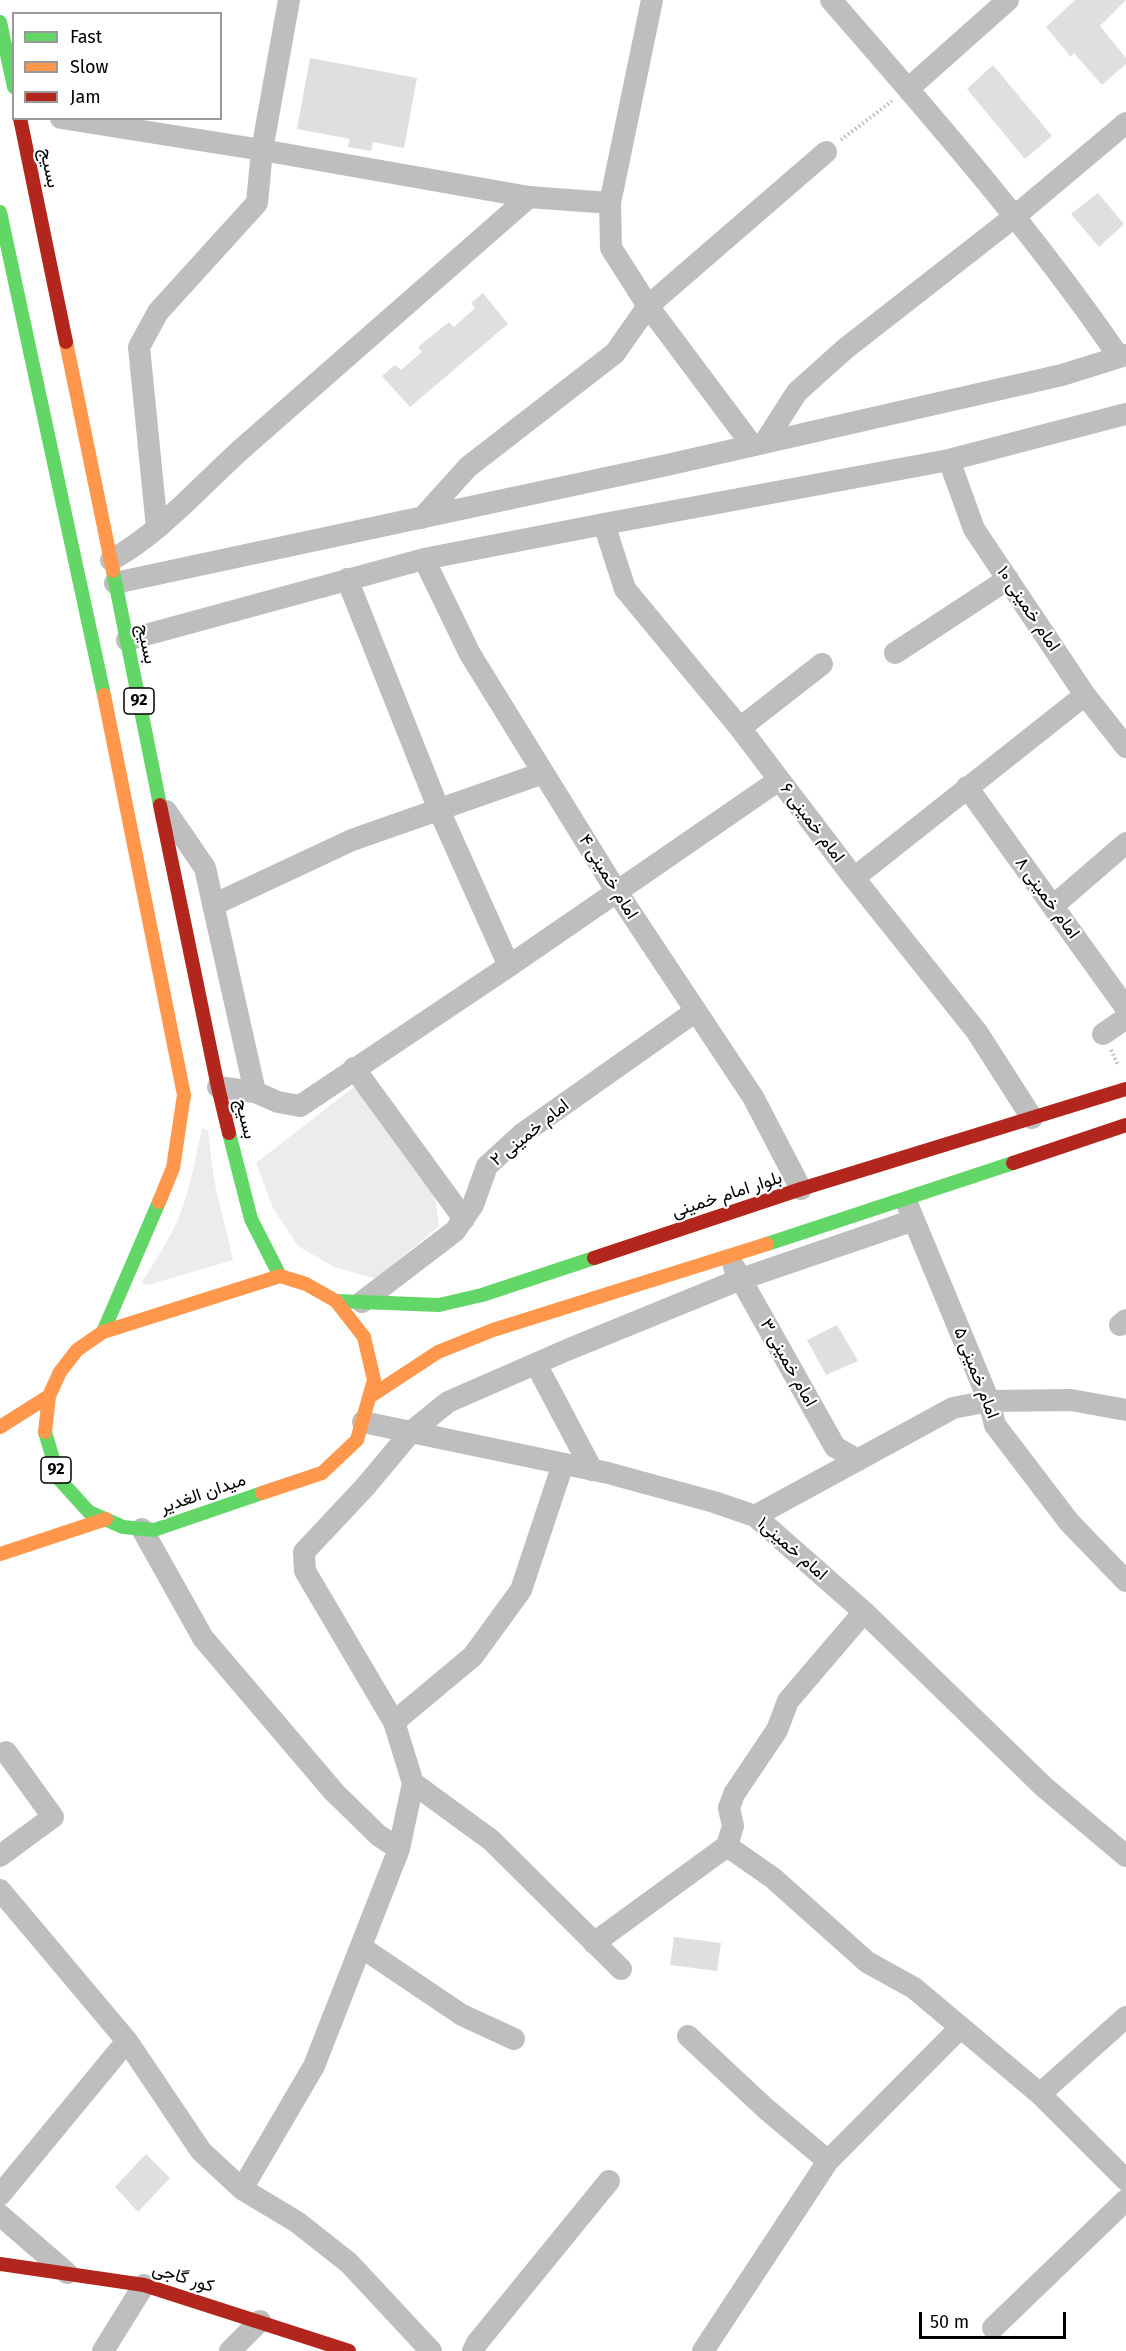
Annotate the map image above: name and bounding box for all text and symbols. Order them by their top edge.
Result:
legend [12,12,222,120]
text: Fast [70,26,102,48]
text: Slow [70,56,108,78]
text: Jam [70,86,101,108]
street label: بسیج [34,146,64,190]
street label: امام خمینی ۱۰ [992,562,1064,656]
street label: بسیج [131,622,161,666]
road number: 92 [124,688,154,714]
street label: امام خمینی ۶ [775,779,849,867]
street label: امام خمینی ۴ [573,831,643,923]
street label: امام خمینی ۸ [1010,853,1084,943]
street label: امام خمینی ۲ [486,1095,574,1171]
street label: بسیج [230,1097,260,1141]
street label: بلوار امام خمینی [669,1167,785,1223]
street label: امام خمینی ۳ [755,1315,821,1411]
street label: امام خمینی ۵ [949,1324,1003,1422]
road number: 92 [41,1457,71,1483]
street label: میدان الغدیر [157,1469,249,1519]
street label: امام خمینی۱ [753,1513,831,1585]
street label: کور گاجی [150,2258,216,2298]
scale bar [922,2300,1069,2338]
text: 50 m [930,2311,969,2333]

